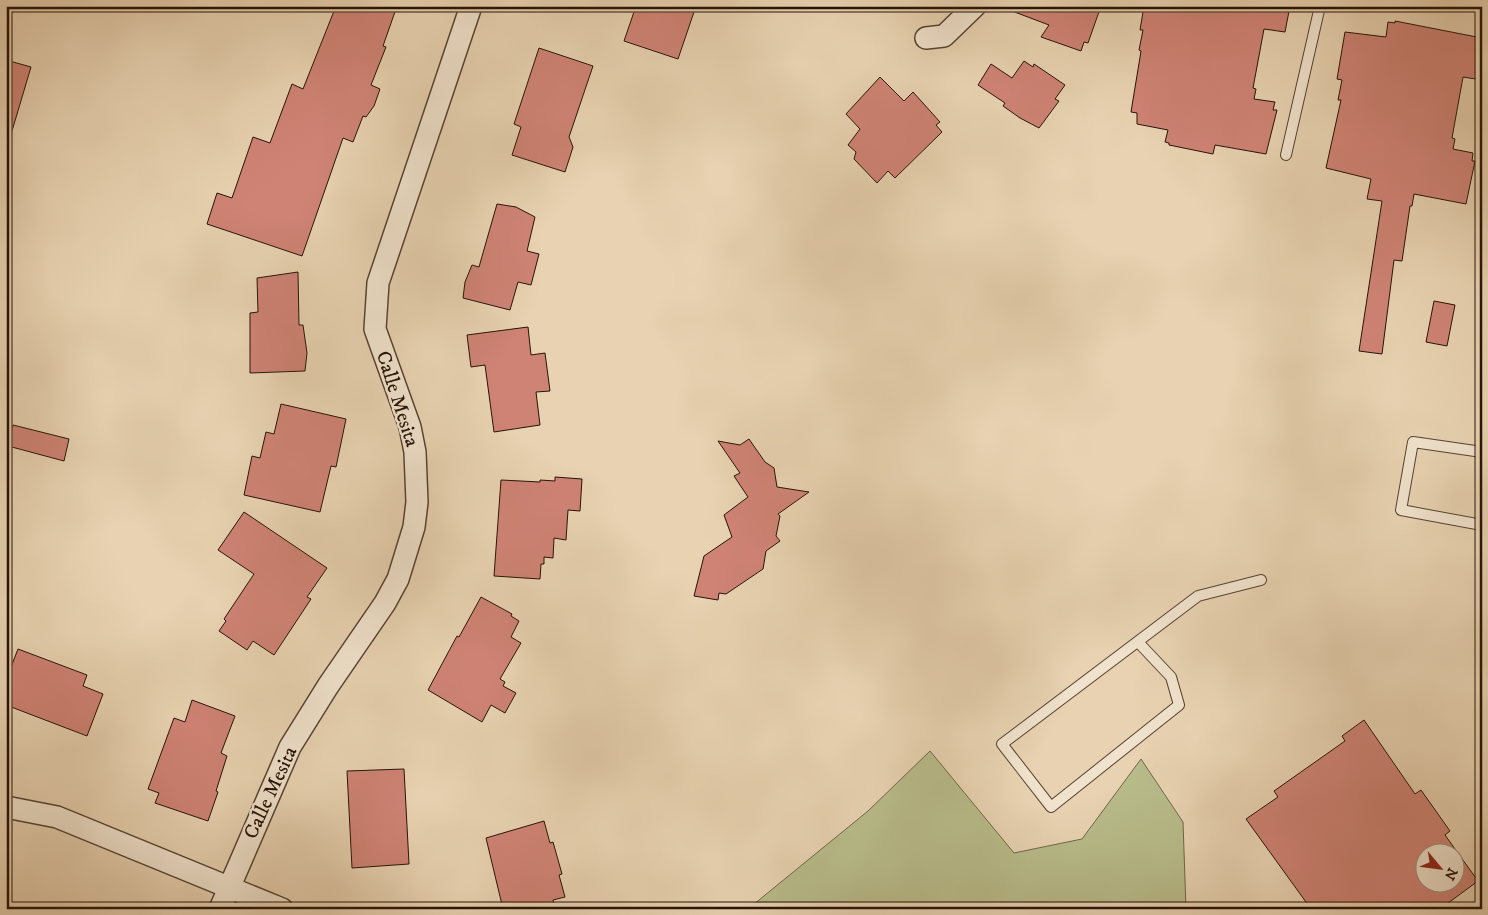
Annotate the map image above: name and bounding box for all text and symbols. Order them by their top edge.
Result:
street label: Calle Mesita [370,348,424,451]
street label: Calle Mesita [239,742,304,843]
north arrow [1416,842,1466,892]
text: N [1440,864,1461,884]

